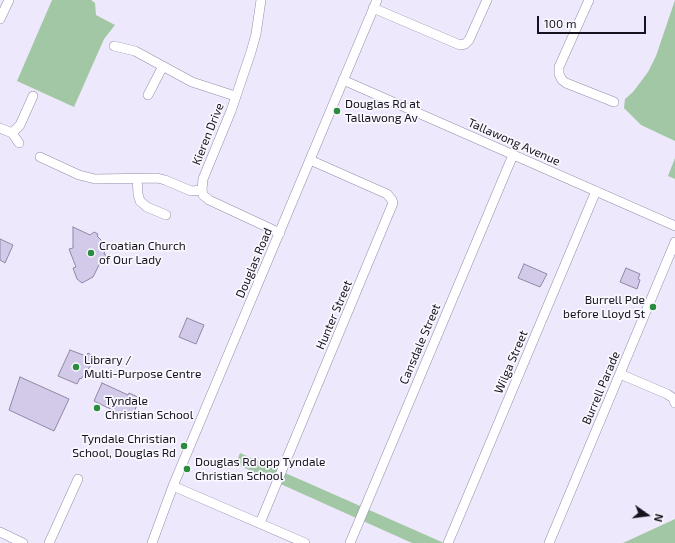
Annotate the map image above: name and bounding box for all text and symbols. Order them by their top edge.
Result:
scale bar [539,8,648,34]
text: 100 m [544,16,576,30]
place label: Douglas Rd at Tallawong Av [345,97,420,125]
street label: Kieren Drive [189,101,227,167]
marker: Douglas Rd at Tallawong Av [332,106,342,116]
street label: Tallawong Avenue [466,115,562,169]
street label: Douglas Road [233,226,275,300]
place label: Croatian Church of Our Lady [99,239,186,267]
marker: Croatian Church of Our Lady [86,248,96,258]
street label: Hunter Street [313,278,355,352]
place label: Burrell Pde before Lloyd St [563,293,645,321]
street label: Cansdale Street [397,302,443,386]
marker: Burrell Pde before Lloyd St [648,302,658,312]
street label: Wilga Street [491,328,531,396]
street label: Burrell Parade [579,349,623,427]
place label: Library / Multi-Purpose Centre [84,353,201,381]
marker: Library / Multi-Purpose Centre [71,362,81,372]
place label: Tyndale Christian School [105,394,193,422]
marker: Tyndale Christian School [92,403,102,413]
place label: Tyndale Christian School, Douglas Rd [72,432,176,460]
marker: Tyndale Christian School, Douglas Rd [179,441,189,451]
place label: Douglas Rd opp Tyndale Christian School [195,455,326,483]
marker: Douglas Rd opp Tyndale Christian School [182,464,192,474]
north arrow [627,495,667,535]
text: N [652,513,666,523]

